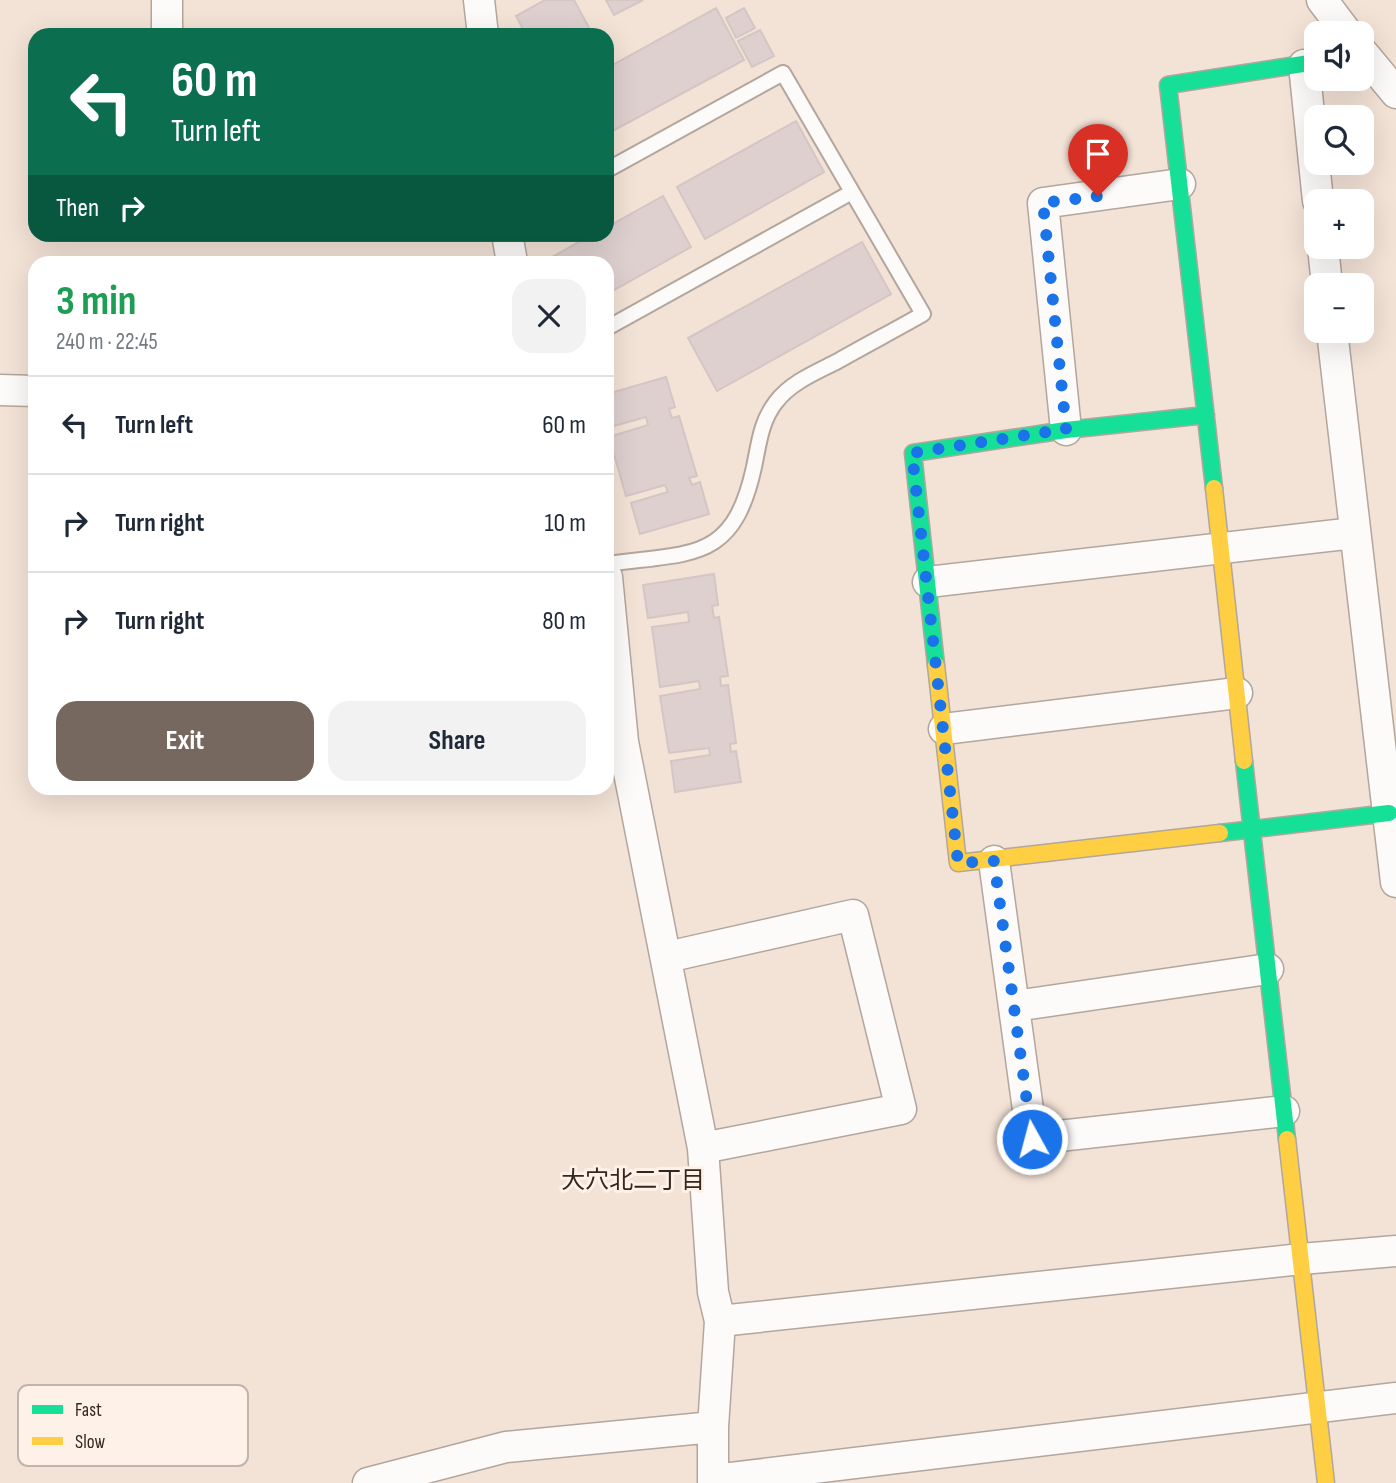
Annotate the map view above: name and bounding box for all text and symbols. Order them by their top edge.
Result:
map controls [1304,21,1374,343]
button: sound [1304,21,1374,91]
text: 60 m [171,52,258,111]
icon: left [56,56,147,147]
button: search [1304,105,1374,175]
text: Turn left [171,112,261,151]
pin [1068,124,1128,196]
icon: arrive [1079,135,1117,173]
icon: right [113,189,151,227]
button: + [1304,189,1374,259]
text: Then [56,193,99,224]
button: − [1304,273,1374,343]
text: 3 min [56,276,136,327]
button: close [512,279,586,353]
text: 240 m · 22:45 [56,328,158,356]
icon: left [56,406,94,444]
text: Turn left [115,410,193,441]
text: 60 m [542,410,586,441]
icon: right [56,504,94,542]
text: Turn right [115,508,204,539]
text: 10 m [544,508,586,539]
icon: right [56,602,94,640]
text: Turn right [115,606,204,637]
text: 80 m [542,606,586,637]
button: Exit [56,701,314,781]
button: Share [328,701,586,781]
position arrow [995,1102,1069,1176]
district label: 大穴北二丁目 [561,1166,705,1195]
legend [18,1385,248,1466]
text: Fast [75,1399,102,1422]
text: Slow [75,1431,105,1454]

